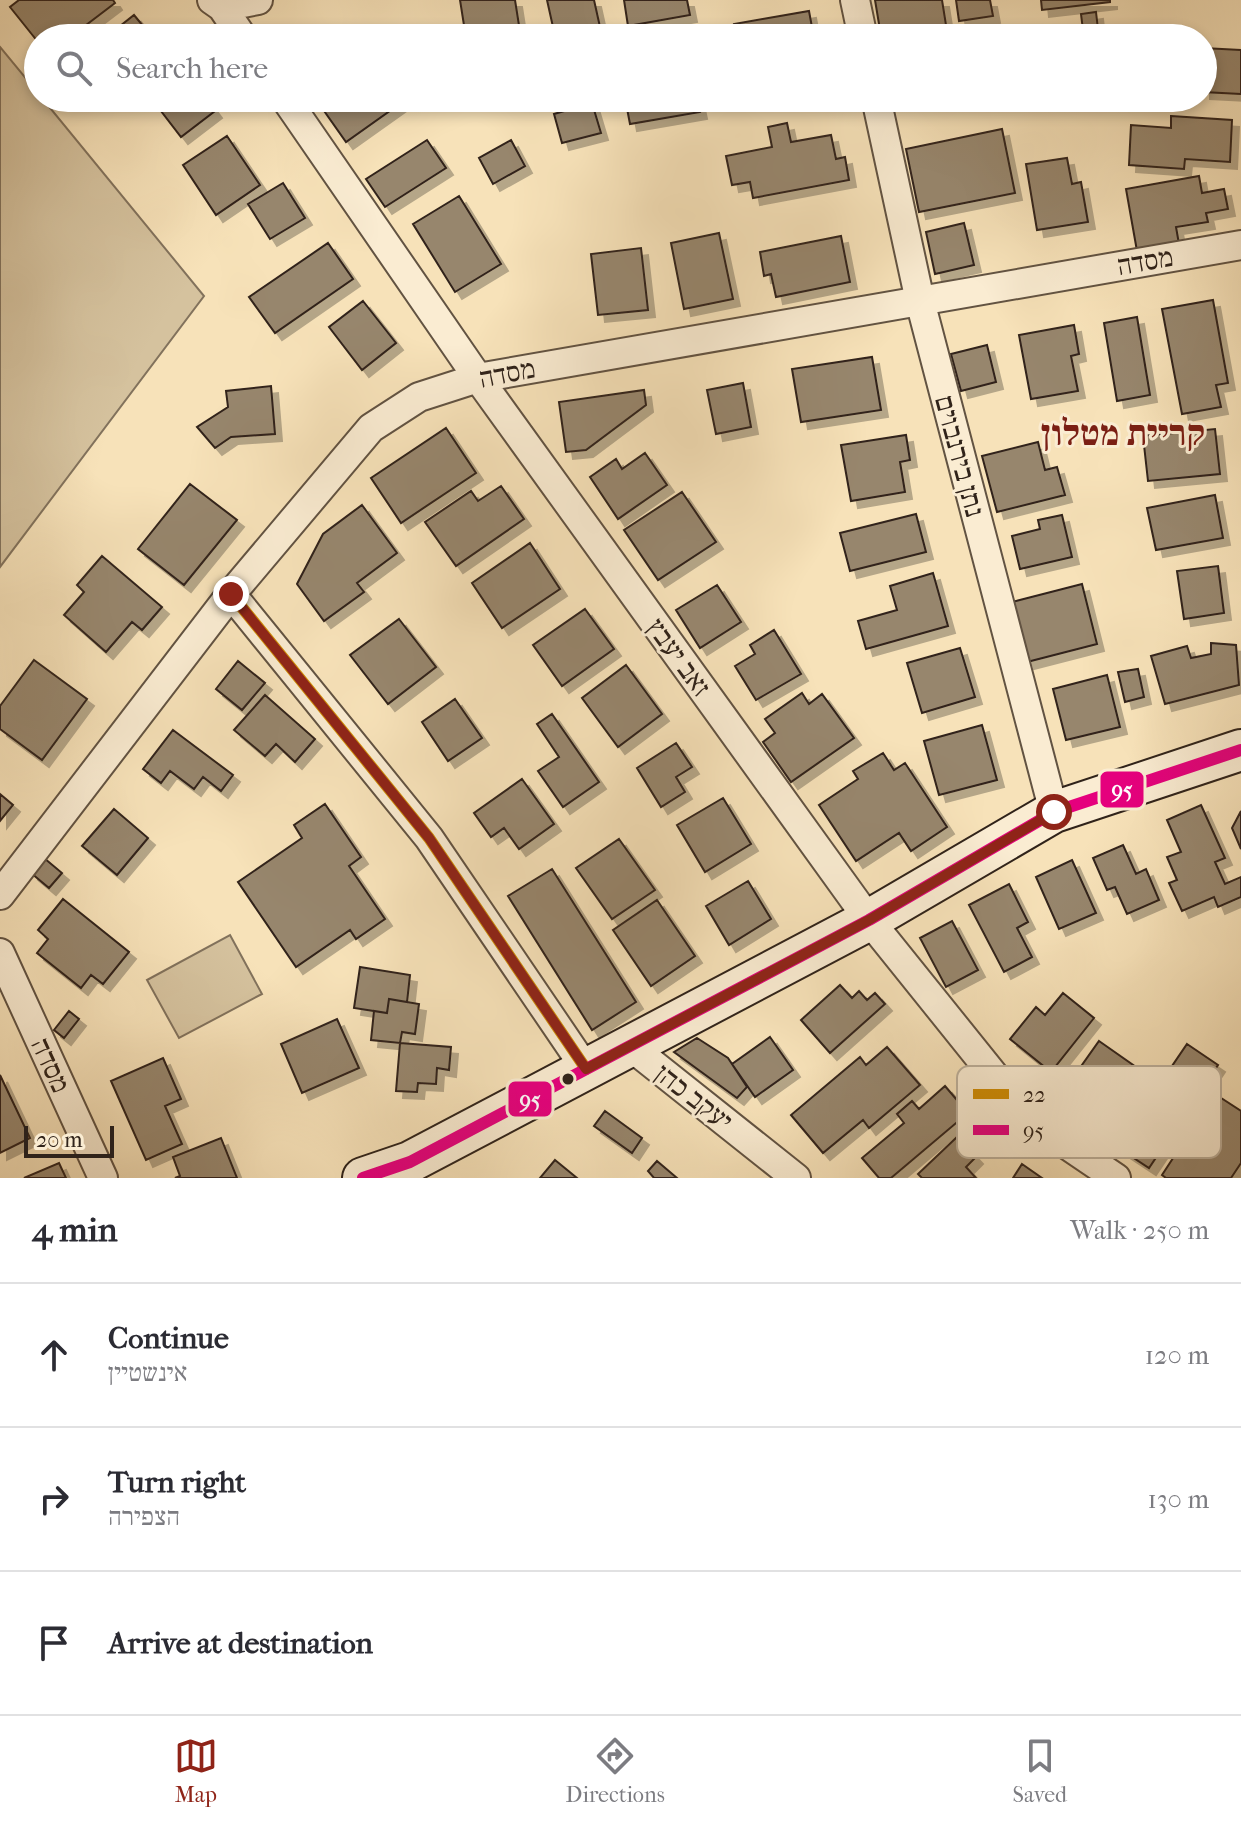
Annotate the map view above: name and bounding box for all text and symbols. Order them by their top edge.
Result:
search box [24,24,1217,112]
icon: search [52,46,96,90]
text: Search here [116,51,268,86]
street label: מסדה [1114,240,1176,282]
street label: מסדה [476,351,538,395]
street label: נתן בירנבוים [928,392,992,520]
district label: קריית מטלון [1041,412,1205,454]
route end [213,576,249,612]
street label: זאב יעבץ [640,612,718,702]
line badge: 95 [1099,770,1145,809]
text: 95 [1110,777,1133,803]
route start [1036,794,1072,830]
street label: מסדה [24,1032,78,1098]
street label: יעקב כהן [649,1057,739,1137]
legend [957,1066,1221,1158]
unlabelled marker [560,1071,576,1087]
line badge: 95 [507,1080,553,1118]
text: 22 [1023,1082,1046,1108]
text: 95 [518,1087,541,1113]
text: 95 [1023,1118,1044,1144]
scale bar [24,1122,114,1158]
text: 20 m [36,1127,82,1153]
text: 4 min [32,1210,117,1250]
text: Walk · 250 m [1070,1215,1209,1246]
text: Continue [108,1321,229,1356]
icon: ahead [32,1333,76,1377]
text: 120 m [1145,1340,1209,1371]
text: אינשטיין [108,1357,187,1388]
text: Turn right [108,1465,246,1500]
icon: right [32,1477,76,1521]
text: 130 m [1148,1484,1209,1515]
text: הצפירה [108,1501,180,1532]
icon: arrive [32,1621,76,1665]
text: Arrive at destination [108,1626,373,1661]
tab: Map [174,1734,218,1808]
tab: Directions [566,1734,665,1808]
tab: Saved [1013,1734,1067,1808]

